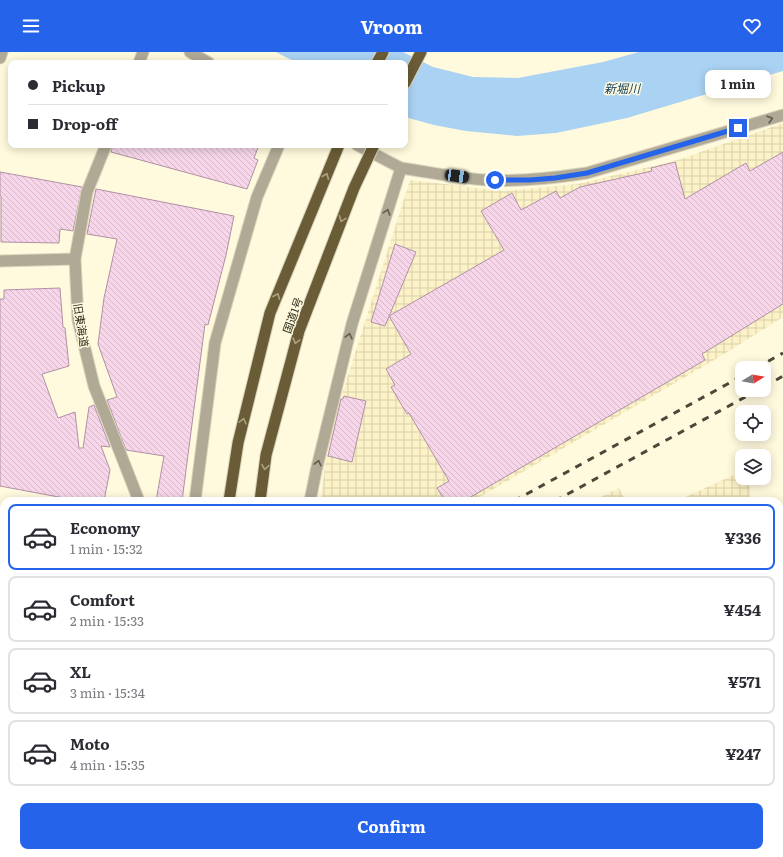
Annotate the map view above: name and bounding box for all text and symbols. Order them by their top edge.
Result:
text: Vroom [360,13,423,40]
icon: menu [20,15,42,37]
icon: heart [741,15,763,37]
callout: 1 min [705,70,771,98]
text: Pickup [52,74,105,97]
text: 1 min [721,74,755,93]
water label: 新堀川 [604,79,642,97]
text: Drop-off [52,112,117,135]
one-way arrow [766,115,773,124]
route end [729,119,747,137]
car [444,168,470,184]
route start [486,171,504,189]
one-way arrow [321,172,329,180]
one-way arrow [382,209,391,216]
one-way arrow [338,216,346,223]
one-way arrow [272,293,280,300]
street label: 国道1号 [278,295,306,335]
street label: 旧東海道 [71,302,93,348]
one-way arrow [344,333,352,340]
one-way arrow [292,337,301,344]
north arrow [735,361,771,397]
map controls [735,361,771,485]
button: locate [735,405,771,441]
one-way arrow [239,418,247,425]
button: layers [735,449,771,485]
one-way arrow [313,460,322,467]
one-way arrow [261,464,270,470]
text: Economy [70,516,140,539]
icon: car [22,519,58,555]
text: ¥336 [725,526,761,549]
text: 1 min · 15:32 [70,539,142,558]
text: Comfort [70,588,135,611]
icon: car [22,591,58,627]
text: ¥454 [724,598,761,621]
text: 2 min · 15:33 [70,611,144,630]
text: XL [70,660,91,683]
icon: car [22,663,58,699]
text: ¥571 [727,670,761,693]
text: 3 min · 15:34 [70,683,145,702]
text: Moto [70,732,110,755]
icon: car [22,735,58,771]
text: ¥247 [725,742,761,765]
text: 4 min · 15:35 [70,755,145,774]
button: Confirm [20,803,763,849]

